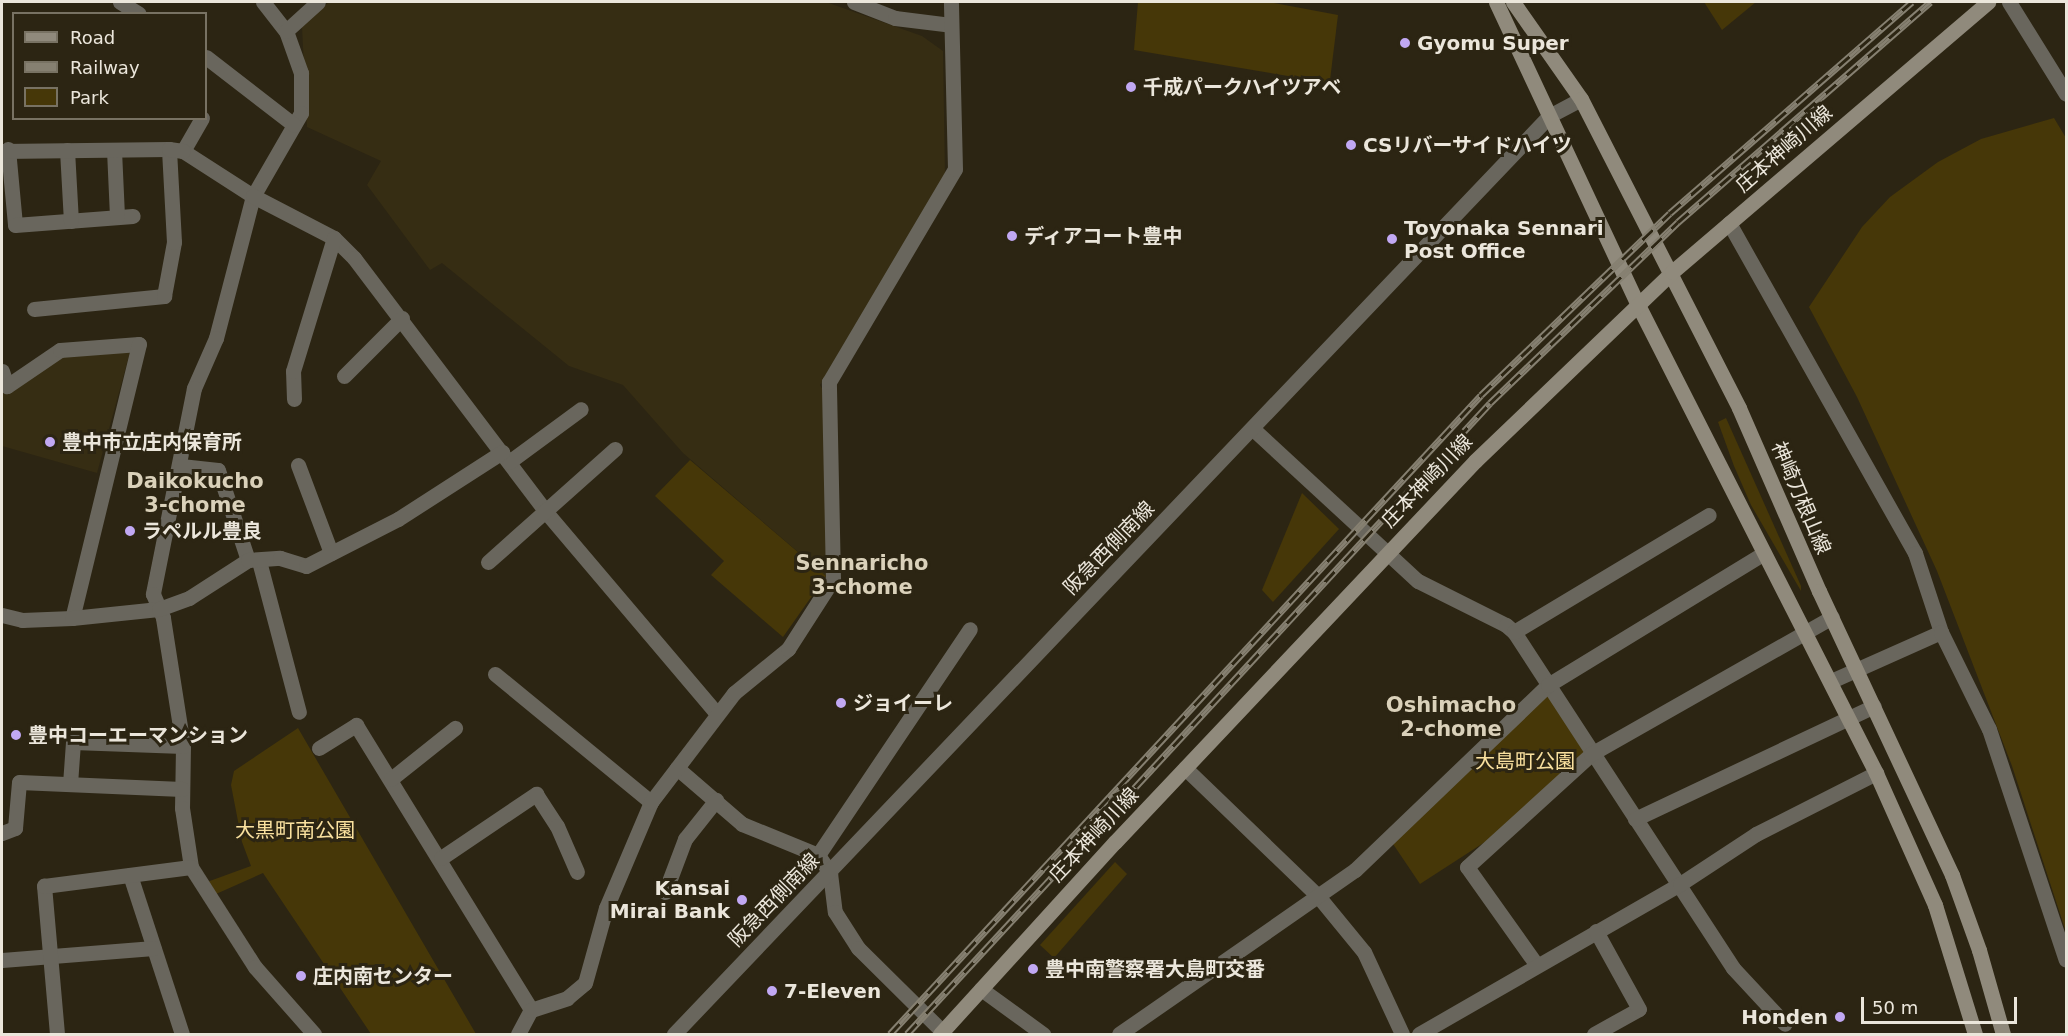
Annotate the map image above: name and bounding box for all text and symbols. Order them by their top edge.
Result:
legend [12,12,207,120]
text: Road [70,27,115,48]
place label: Gyomu Super [1417,31,1569,55]
marker: Gyomu Super [1398,36,1412,50]
text: Railway [70,57,140,78]
place label: 千成パークハイツアベ [1143,75,1343,99]
marker: 千成パークハイツアベ [1124,80,1138,94]
text: Park [70,87,109,108]
street label: 庄本神崎川線 [1731,101,1837,197]
place label: CSリバーサイドハイツ [1363,133,1572,157]
marker: CSリバーサイドハイツ [1344,138,1358,152]
place label: Toyonaka Sennari Post Office [1404,216,1604,263]
place label: ディアコート豊中 [1024,224,1184,248]
marker: ディアコート豊中 [1005,229,1019,243]
marker: Toyonaka Sennari Post Office [1385,232,1399,246]
place label: 豊中市立庄内保育所 [62,430,242,454]
street label: 庄本神崎川線 [1377,430,1477,532]
marker: 豊中市立庄内保育所 [43,435,57,449]
street label: 神崎刀根山線 [1767,438,1835,558]
district label: Daikokucho 3-chome [126,468,264,518]
street label: 阪急西側南線 [1059,497,1159,599]
place label: ラペルル豊良 [142,519,262,543]
marker: ラペルル豊良 [123,524,137,538]
district label: Sennaricho 3-chome [796,550,928,600]
place label: ジョイーレ [853,691,953,715]
district label: Oshimacho 2-chome [1386,692,1516,742]
marker: ジョイーレ [834,696,848,710]
place label: 豊中コーエーマンション [28,723,248,747]
marker: 豊中コーエーマンション [9,728,23,742]
park label: 大島町公園 [1475,749,1575,773]
street label: 庄本神崎川線 [1044,783,1144,887]
park label: 大黒町南公園 [235,818,355,842]
street label: 阪急西側南線 [724,849,824,951]
place label: Kansai Mirai Bank [610,876,730,923]
marker: Kansai Mirai Bank [735,893,749,907]
place label: 豊中南警察署大島町交番 [1045,957,1265,981]
marker: 豊中南警察署大島町交番 [1026,962,1040,976]
place label: 庄内南センター [313,964,453,988]
marker: 庄内南センター [294,969,308,983]
place label: 7-Eleven [784,979,881,1003]
marker: 7-Eleven [765,984,779,998]
scale bar [1864,985,2020,1023]
text: 50 m [1872,997,1918,1018]
place label: Honden [1741,1005,1828,1029]
marker: Honden [1833,1010,1847,1024]

